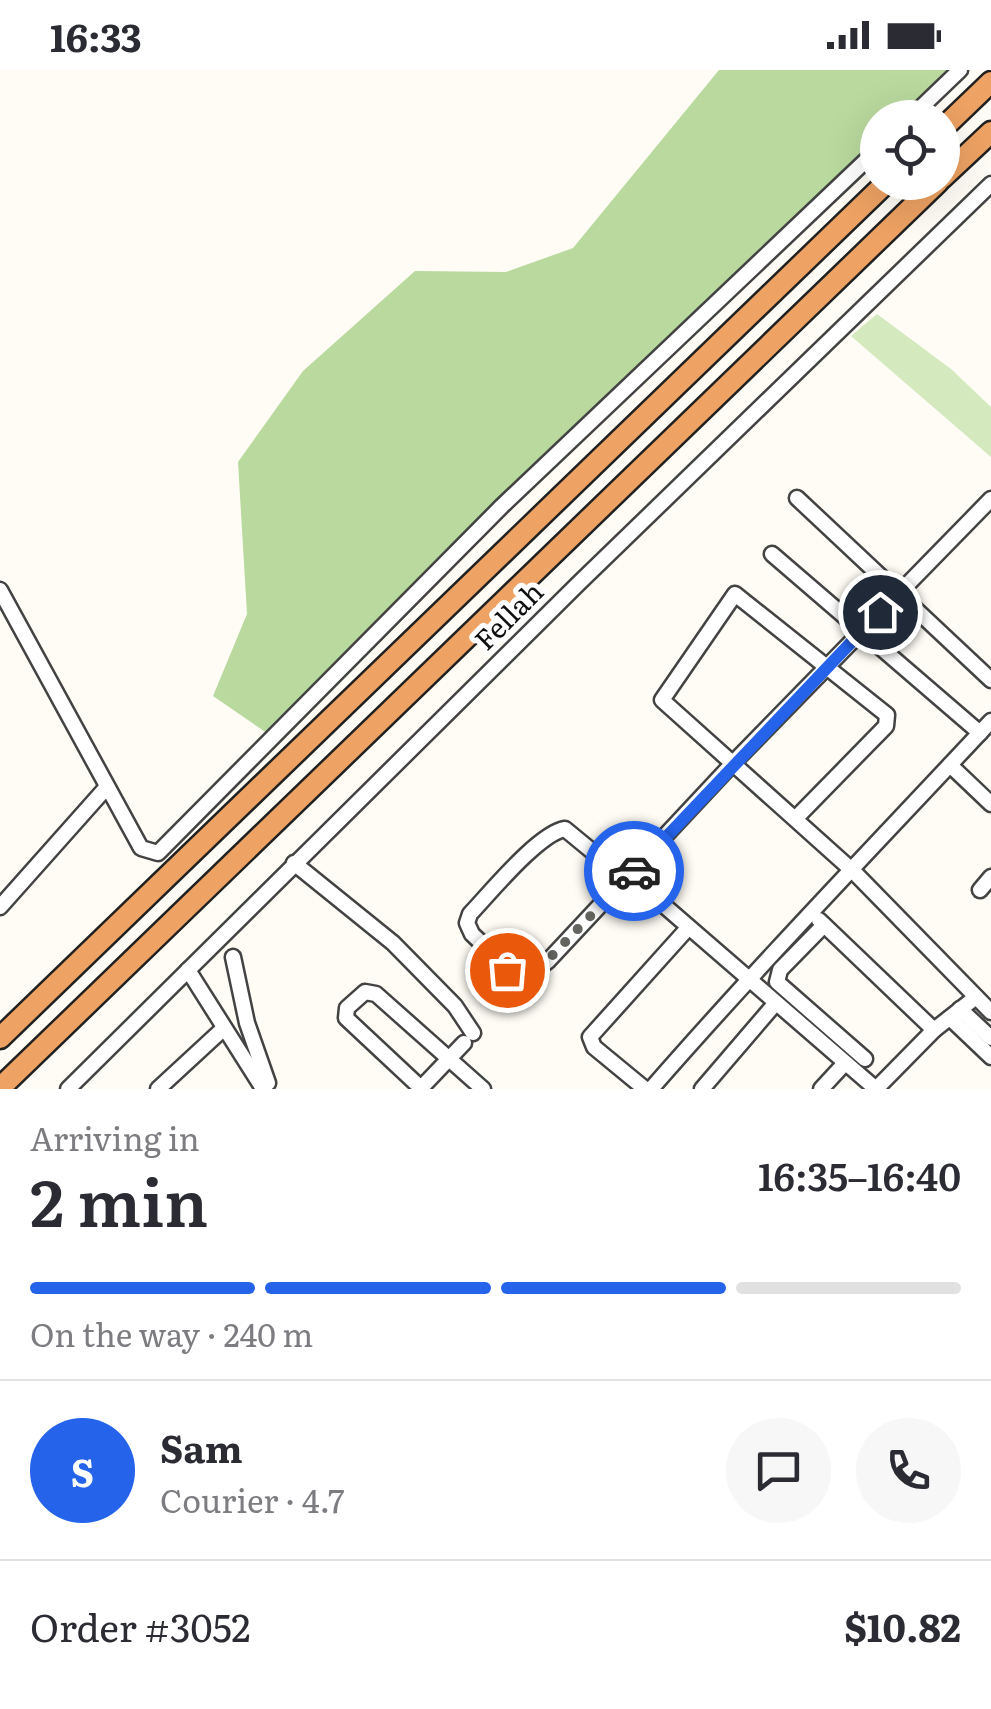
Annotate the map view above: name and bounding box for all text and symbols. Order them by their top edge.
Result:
text: 16:33 [50,7,142,64]
map controls [860,100,960,200]
button: locate [860,100,960,200]
pin [838,570,923,655]
street label: Fellah [464,571,552,659]
icon: home [853,585,908,640]
courier [584,821,684,921]
icon: car [607,844,662,899]
pin [465,928,550,1013]
icon: bag [480,943,535,998]
text: Arriving in [30,1113,200,1161]
text: 16:35–16:40 [758,1146,961,1203]
text: 2 min [30,1150,208,1247]
text: On the way · 240 m [30,1309,313,1357]
text: Sam [160,1418,243,1475]
button: chat [726,1418,831,1523]
button: phone [856,1418,961,1523]
text: S [71,1442,94,1499]
text: Courier · 4.7 [160,1475,345,1523]
text: Order #3052 [30,1597,251,1654]
text: $10.82 [844,1597,961,1654]

